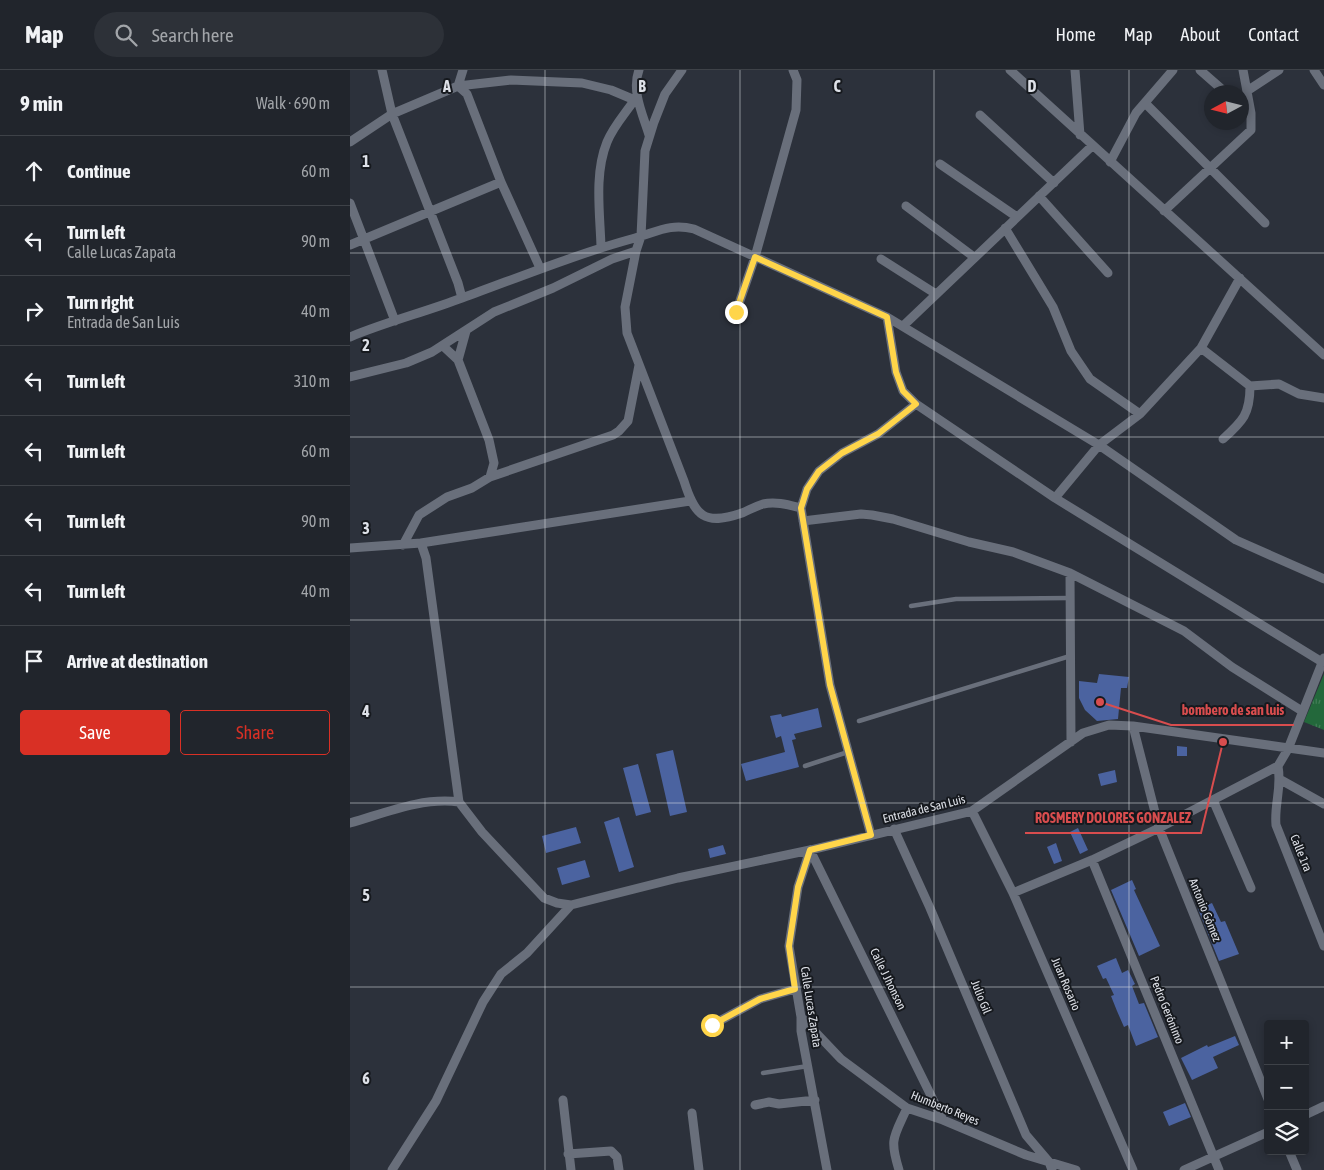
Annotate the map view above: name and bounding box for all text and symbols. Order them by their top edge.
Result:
search box [94,12,444,57]
text: Map [25,21,64,48]
icon: search [112,21,140,49]
text: Search here [152,24,234,46]
text: Home [1056,24,1096,45]
text: Map [1124,24,1153,45]
text: About [1181,24,1220,45]
text: Contact [1248,24,1299,45]
text: A [442,77,451,95]
text: B [638,77,646,95]
text: C [833,77,841,95]
text: D [1028,77,1037,95]
north arrow [1204,85,1249,130]
text: 9 min [20,91,63,115]
text: Walk · 690 m [256,94,330,112]
text: 1 [362,152,370,170]
icon: ahead [20,157,48,185]
text: Continue [67,160,131,182]
text: 60 m [301,162,330,180]
text: Turn left [67,221,125,243]
icon: left [20,227,48,255]
text: 90 m [301,232,330,250]
text: Calle Lucas Zapata [67,243,176,261]
text: Turn right [67,291,134,313]
icon: right [20,297,48,325]
route end [725,301,748,324]
text: 40 m [301,302,330,320]
text: Entrada de San Luis [67,313,180,331]
text: 2 [362,336,370,354]
icon: left [20,367,48,395]
text: Turn left [67,370,125,392]
text: 310 m [294,372,330,390]
icon: left [20,437,48,465]
text: Turn left [67,440,125,462]
text: 60 m [301,442,330,460]
icon: left [20,507,48,535]
text: Turn left [67,510,125,532]
text: 90 m [301,512,330,530]
text: 3 [362,519,370,537]
icon: left [20,577,48,605]
text: Turn left [67,580,125,602]
text: 40 m [301,582,330,600]
icon: arrive [20,647,48,675]
text: Arrive at destination [67,650,208,672]
callout: bombero de san luis [1171,696,1294,725]
text: 4 [361,702,370,720]
text: bombero de san luis [1182,702,1284,718]
button: Save [20,710,170,755]
button: Share [180,710,330,755]
street label: Entrada de San Luis [881,792,967,826]
callout: ROSMERY DOLORES GONZALEZ [1025,804,1201,833]
text: ROSMERY DOLORES GONZALEZ [1035,810,1192,826]
street label: Calle 1ra [1287,832,1315,874]
street label: Antonio Gómez [1186,876,1224,944]
text: 5 [362,886,370,904]
street label: Calle J Jhonson [867,946,909,1012]
street label: Juan Rosario [1049,955,1084,1013]
street label: Calle Lucas Zapata [798,965,824,1049]
street label: Pedro Gerónimo [1147,974,1187,1046]
street label: Julio Gil [968,978,994,1017]
route start [701,1014,724,1037]
map controls [1264,1020,1309,1155]
button: + [1264,1020,1309,1065]
button: − [1264,1065,1309,1110]
text: 6 [362,1069,370,1087]
street label: Humberto Reyes [909,1088,981,1128]
button: layers [1264,1110,1309,1155]

